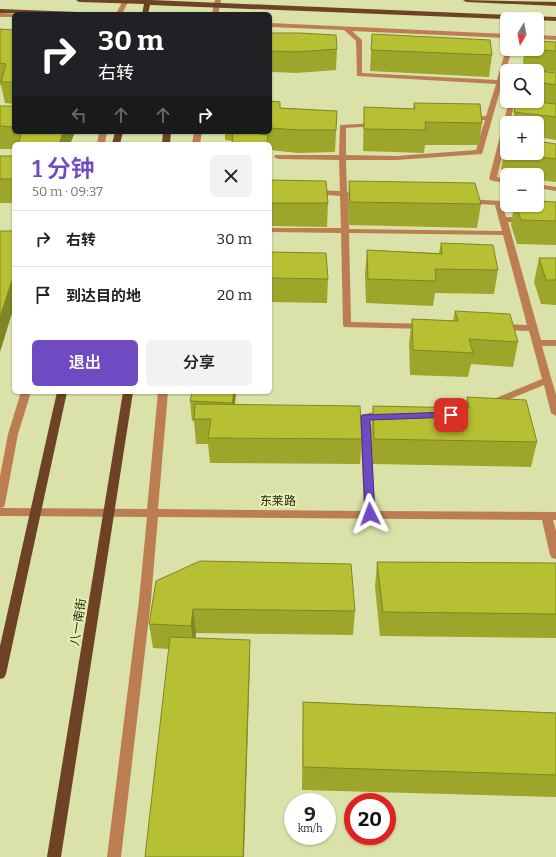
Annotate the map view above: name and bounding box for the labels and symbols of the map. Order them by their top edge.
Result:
north arrow [500,12,544,56]
pin [434,398,468,432]
position arrow [349,493,391,535]
street label: 东莱路 [260,494,296,508]
street label: 八一南街 [67,597,89,647]
speed limit sign: 20 [344,793,396,845]

